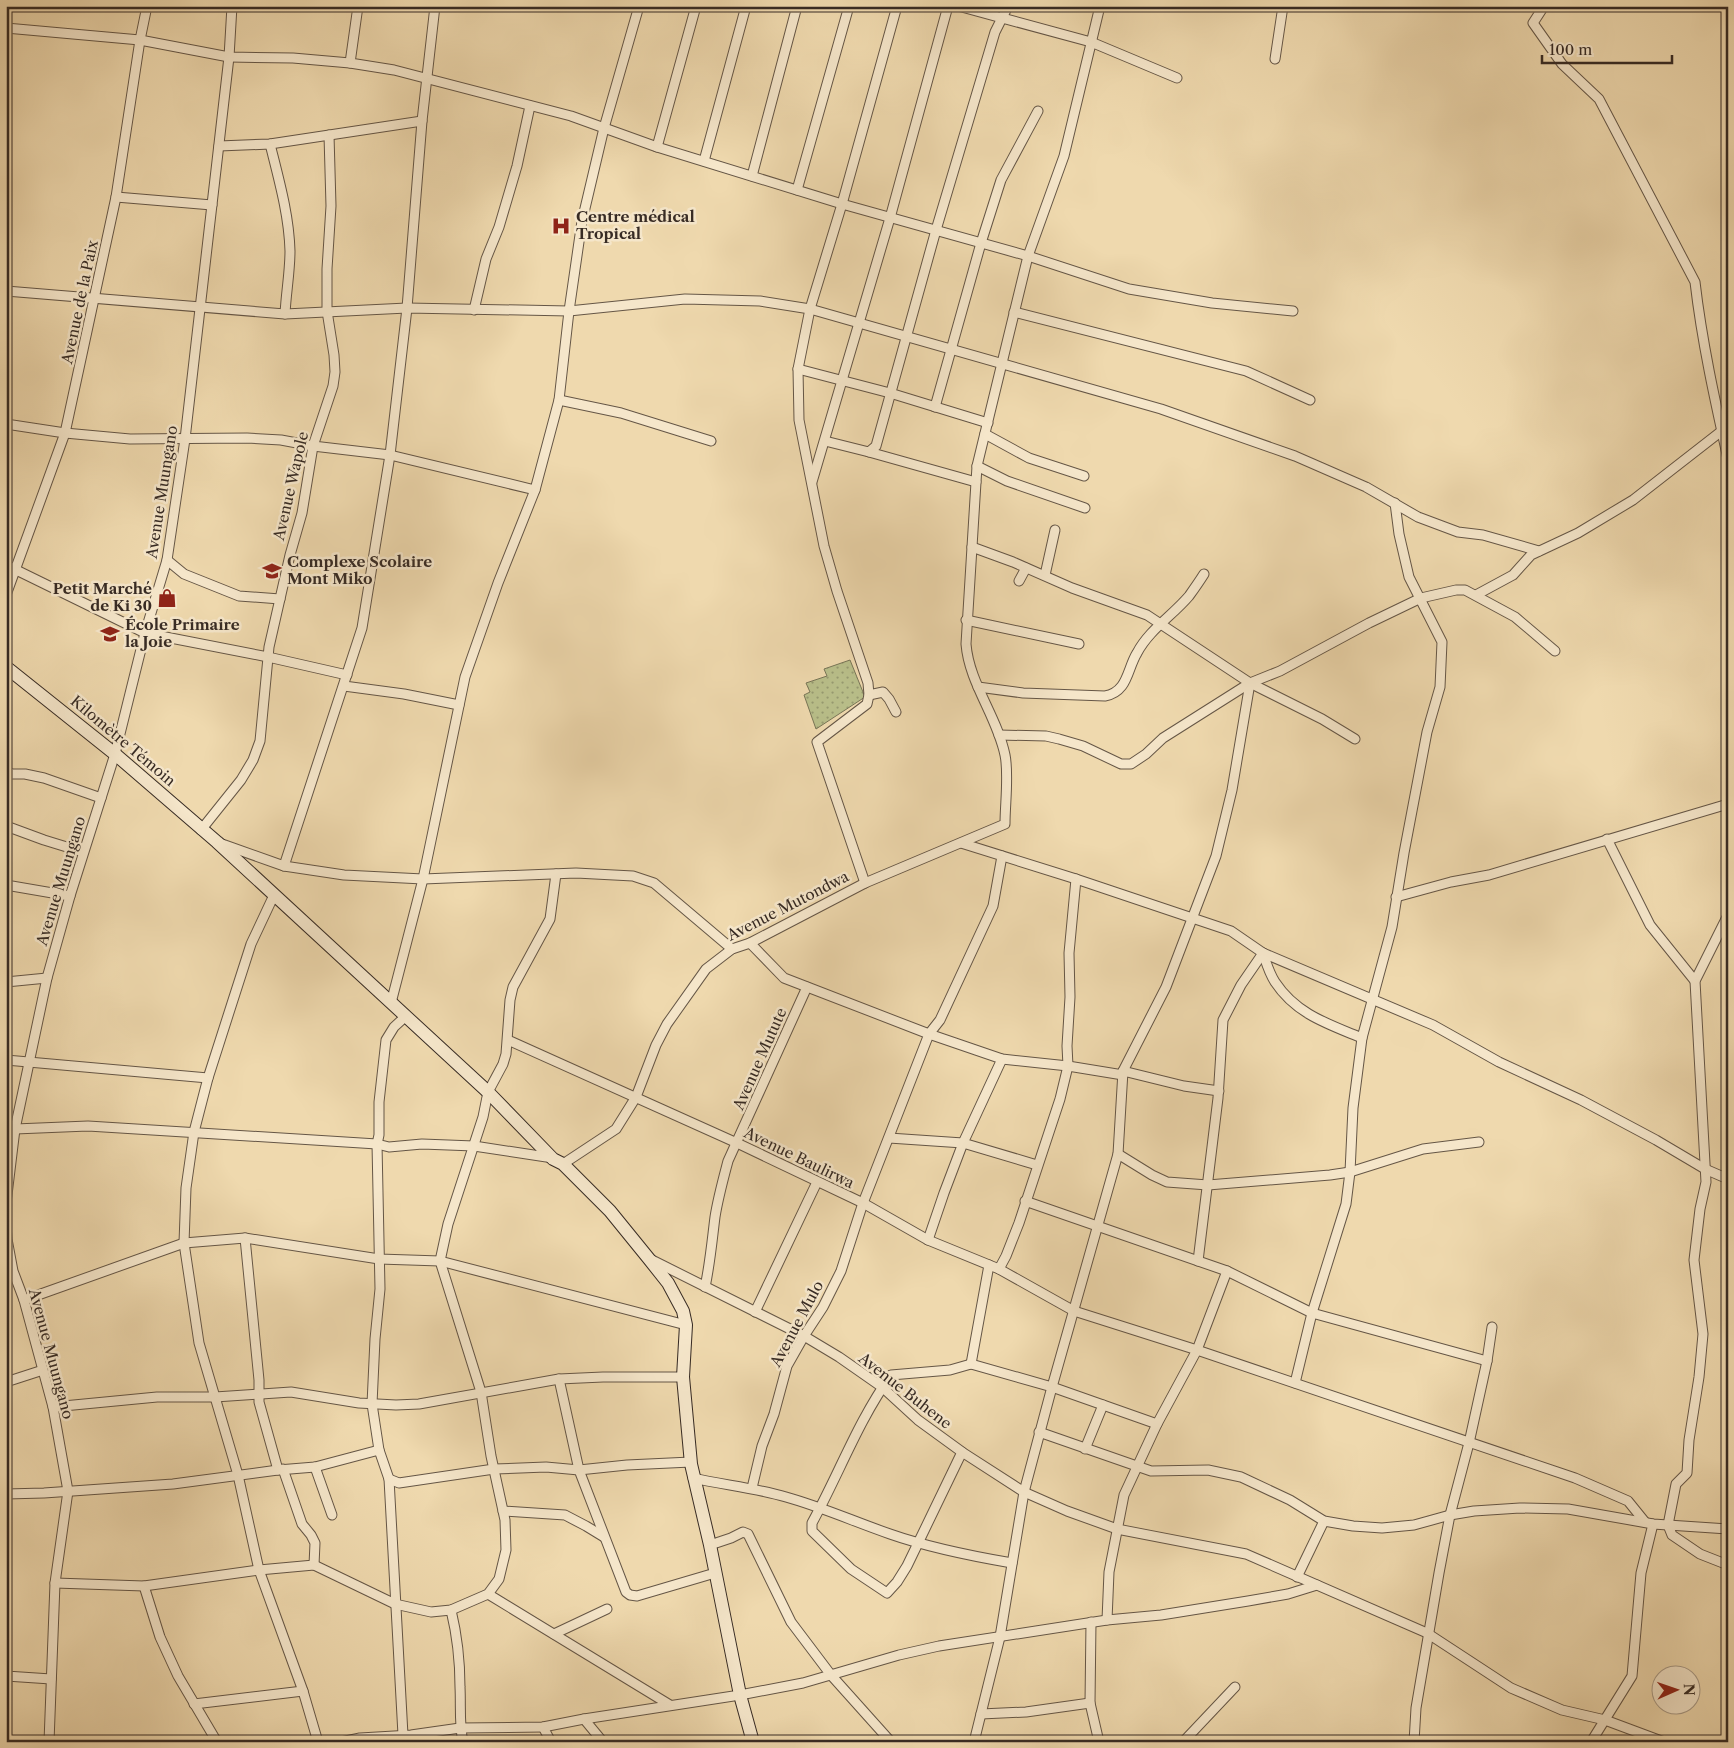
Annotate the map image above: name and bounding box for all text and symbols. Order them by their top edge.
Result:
scale bar [1542,32,1672,64]
text: 100 m [1549,40,1592,59]
place label: Centre médical Tropical [576,207,695,243]
hospital icon: Centre médical Tropical [550,215,572,237]
street label: Avenue de la Paix [57,238,102,366]
street label: Avenue Muungano [141,424,181,561]
street label: Avenue Wapole [269,430,312,543]
place label: Complexe Scolaire Mont Miko [287,552,432,588]
school or university icon: Complexe Scolaire Mont Miko [261,560,283,582]
place label: Petit Marché de Ki 30 [53,579,152,615]
shop icon: Petit Marché de Ki 30 [156,587,178,609]
place label: École Primaire la Joie [125,615,240,651]
school or university icon: École Primaire la Joie [99,623,121,645]
street label: Kilomètre Témoin [67,691,180,790]
street label: Avenue Muungano [31,814,89,949]
street label: Avenue Mutondwa [723,867,852,945]
street label: Avenue Mutute [728,1005,791,1114]
street label: Avenue Baulirwa [740,1122,857,1192]
street label: Avenue Mulo [765,1277,827,1371]
street label: Avenue Muungano [25,1286,78,1421]
street label: Avenue Buhene [854,1348,956,1433]
north arrow [1652,1666,1702,1716]
text: N [1680,1683,1698,1696]

